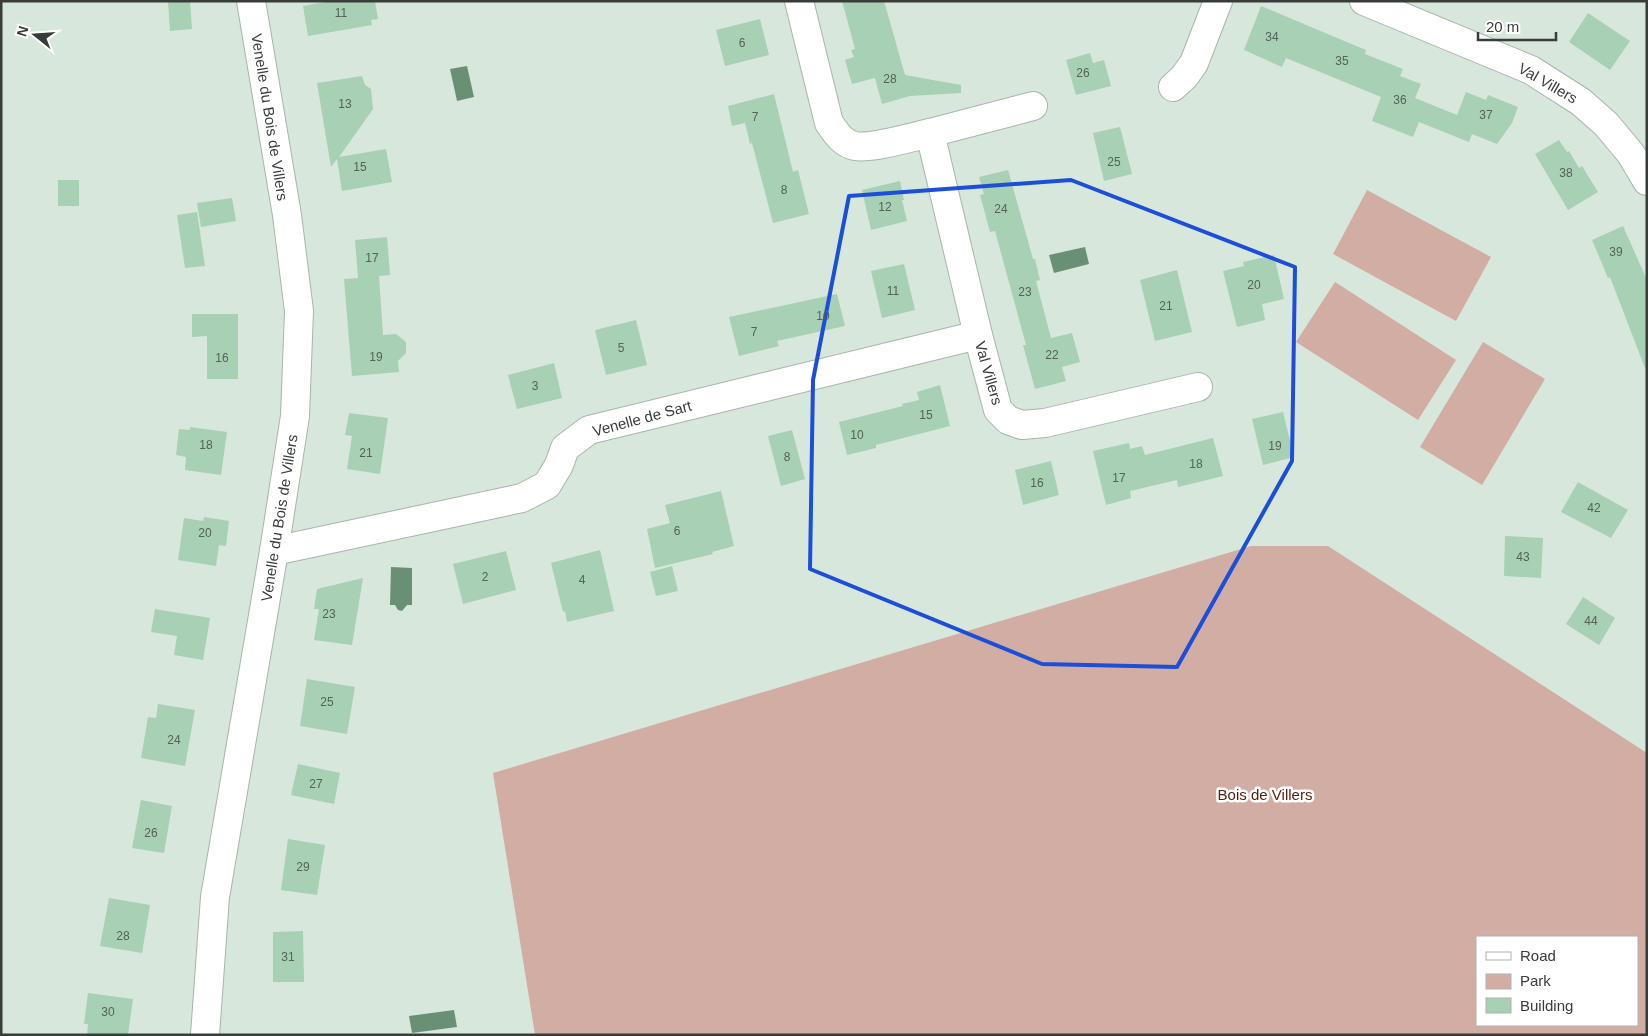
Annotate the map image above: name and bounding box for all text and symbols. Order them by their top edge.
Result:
house number: 11 [335,6,348,20]
north arrow [10,10,60,60]
scale bar [1478,10,1556,42]
text: 20 m [1486,18,1519,35]
text: N [13,24,32,38]
house number: 34 [1265,30,1279,44]
street label: Venelle du Bois de Villers [248,32,292,202]
house number: 6 [739,36,746,50]
house number: 35 [1335,54,1349,68]
street label: Val Villers [1515,59,1581,107]
house number: 26 [1076,66,1090,80]
house number: 28 [883,72,897,86]
house number: 36 [1393,93,1407,107]
house number: 13 [338,97,352,111]
house number: 37 [1479,108,1493,122]
house number: 7 [752,110,759,124]
house number: 25 [1107,155,1121,169]
house number: 15 [353,160,367,174]
house number: 38 [1559,166,1573,180]
house number: 8 [781,183,788,197]
house number: 12 [878,200,892,214]
house number: 24 [994,202,1008,216]
house number: 39 [1609,245,1623,259]
house number: 17 [365,251,379,265]
house number: 20 [1247,278,1261,292]
house number: 11 [887,284,900,298]
house number: 23 [1018,285,1032,299]
house number: 21 [1159,299,1173,313]
house number: 10 [816,309,830,323]
house number: 7 [751,325,758,339]
street label: Val Villers [972,339,1006,407]
house number: 5 [618,341,625,355]
house number: 22 [1045,348,1059,362]
house number: 19 [369,350,383,364]
house number: 16 [215,351,229,365]
house number: 3 [532,379,539,393]
street label: Venelle de Sart [591,396,694,439]
house number: 15 [919,408,933,422]
house number: 10 [850,428,864,442]
street label: Venelle du Bois de Villers [257,433,301,603]
house number: 18 [199,438,213,452]
house number: 19 [1268,439,1282,453]
house number: 21 [359,446,373,460]
house number: 8 [784,450,791,464]
house number: 18 [1189,457,1203,471]
house number: 17 [1112,471,1126,485]
house number: 16 [1030,476,1044,490]
house number: 42 [1587,501,1601,515]
house number: 6 [674,524,681,538]
house number: 20 [198,526,212,540]
house number: 43 [1516,550,1530,564]
house number: 2 [482,570,489,584]
house number: 4 [579,573,586,587]
house number: 23 [322,607,336,621]
house number: 44 [1584,614,1598,628]
house number: 25 [320,695,334,709]
house number: 24 [167,733,181,747]
house number: 27 [309,777,323,791]
park label: Bois de Villers [1218,786,1312,803]
house number: 26 [144,826,158,840]
house number: 29 [296,860,310,874]
house number: 28 [116,929,130,943]
legend [1476,936,1638,1026]
text: Road [1520,947,1556,964]
house number: 31 [281,950,295,964]
text: Park [1520,972,1551,989]
text: Building [1520,997,1573,1014]
house number: 30 [101,1005,115,1019]

